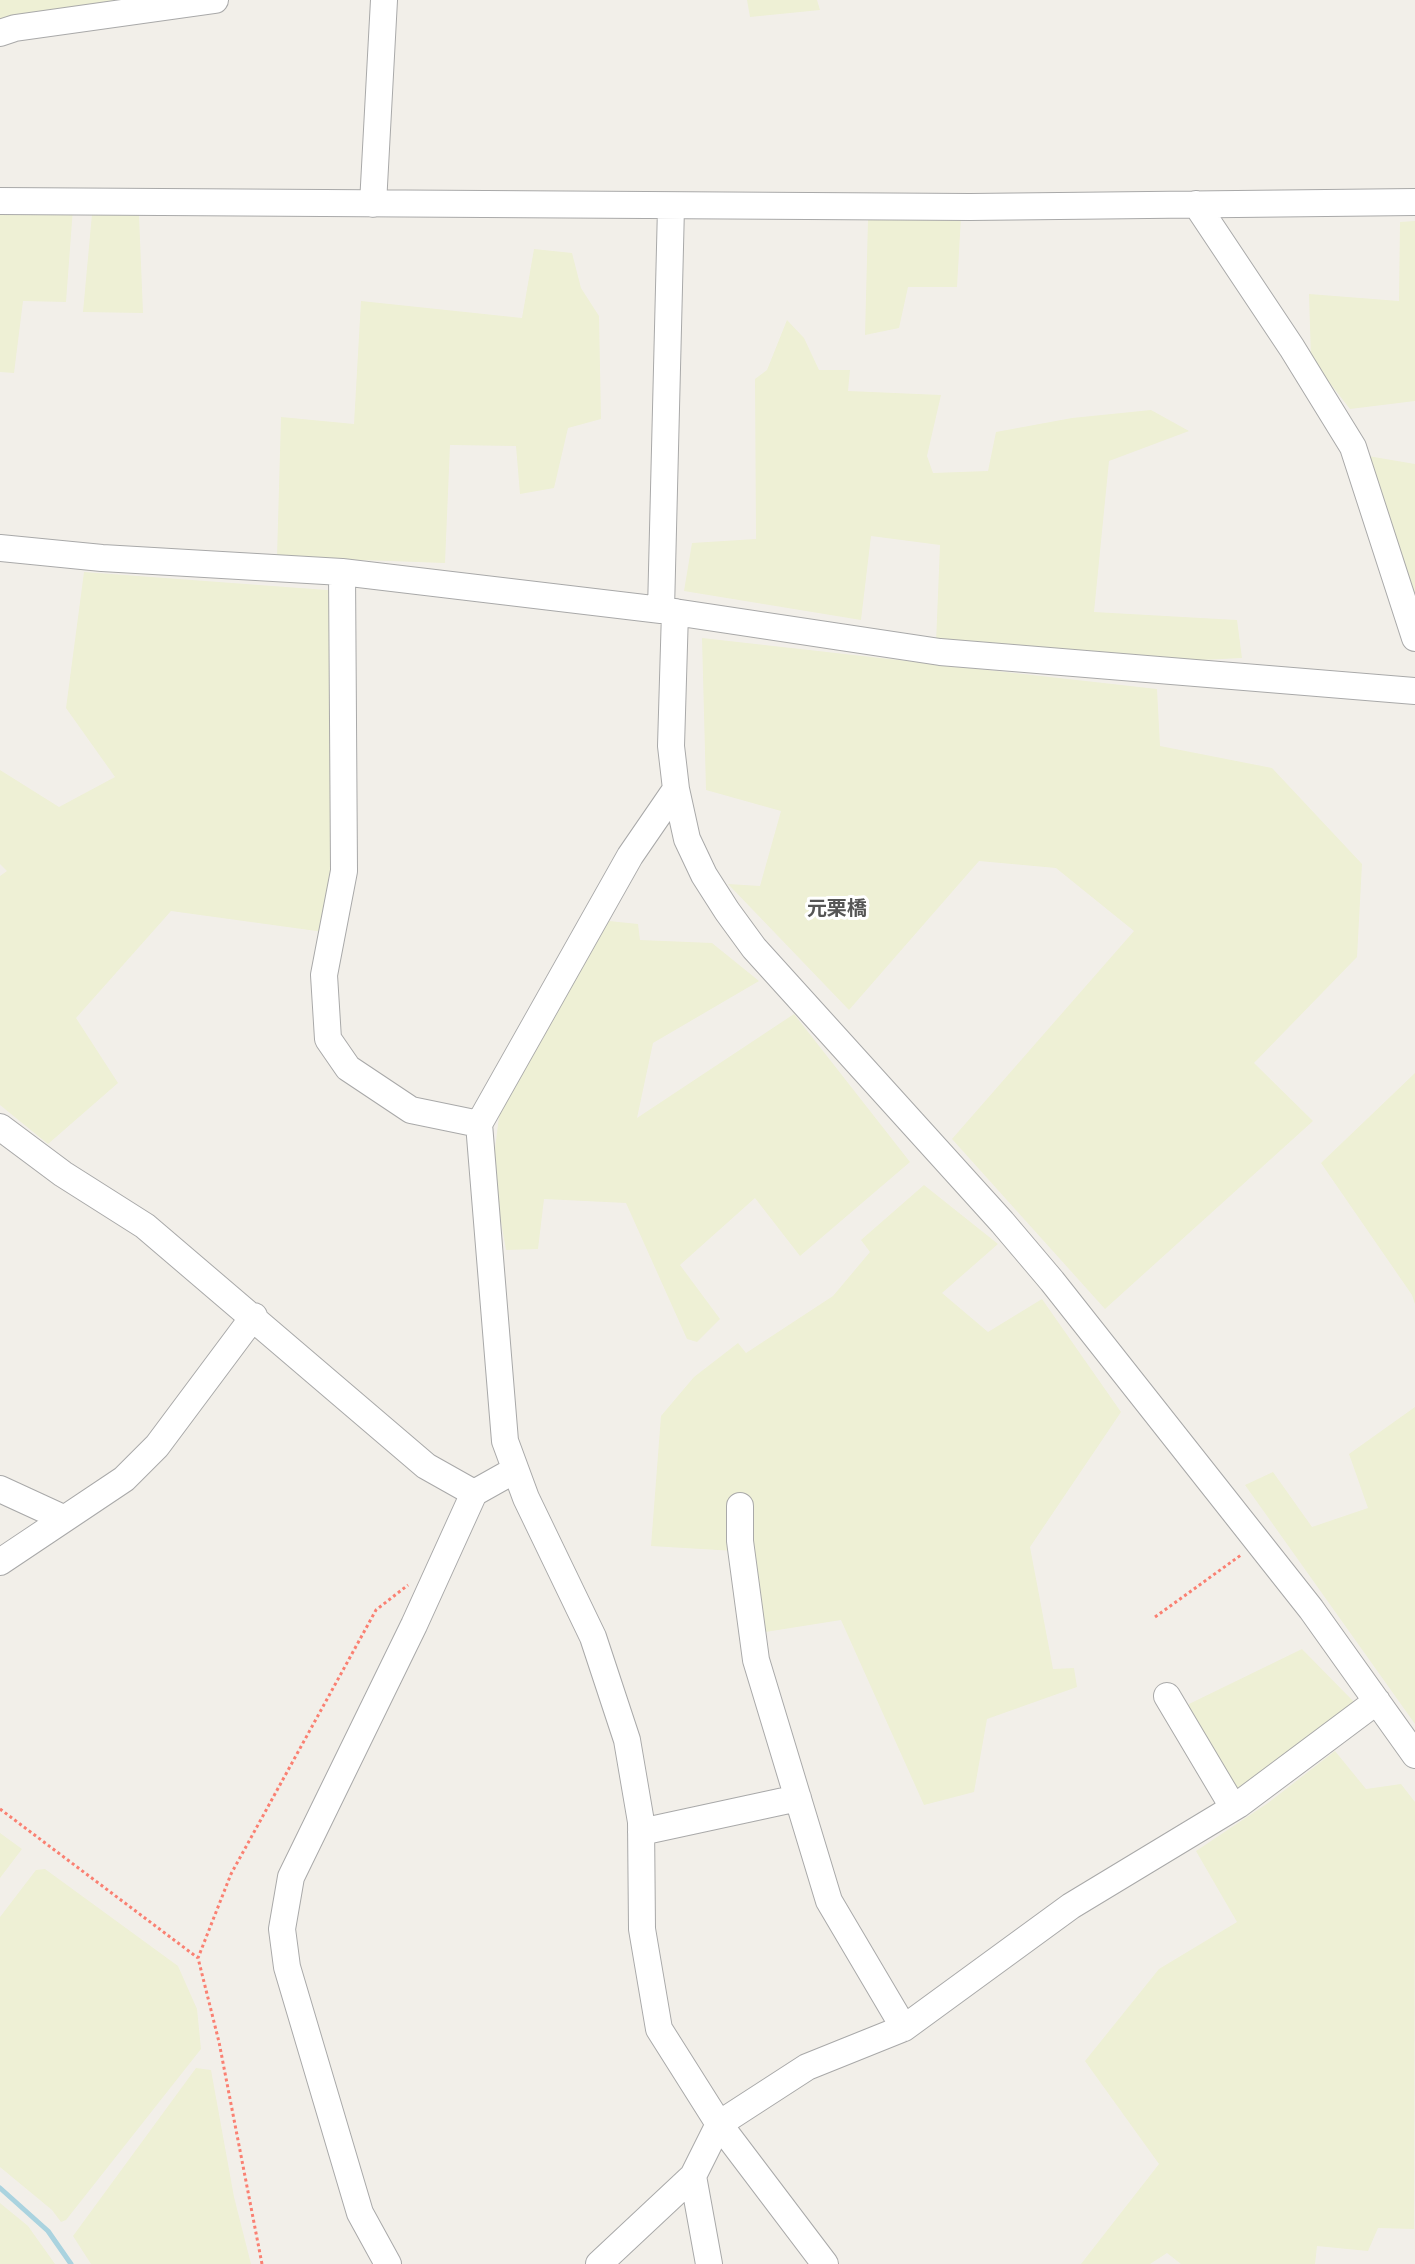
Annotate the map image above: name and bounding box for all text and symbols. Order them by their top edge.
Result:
district label: 元栗橋 [807,898,867,922]

